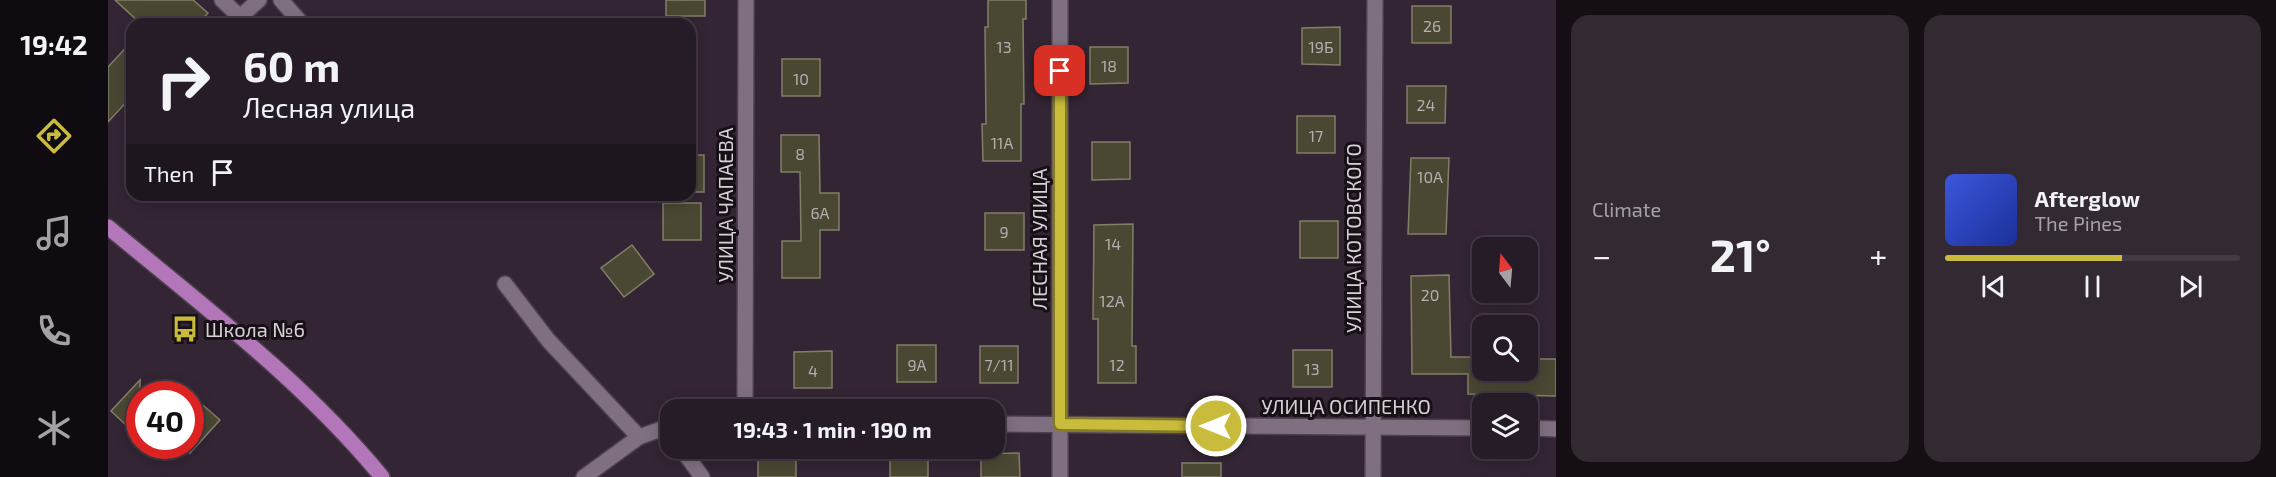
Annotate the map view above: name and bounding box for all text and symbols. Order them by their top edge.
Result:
house number: 26 [1423,16,1441,35]
text: 19:42 [20,28,88,60]
house number: 13 [996,37,1012,56]
house number: 19Б [1308,37,1334,56]
text: 60 m [243,40,340,90]
icon: right [144,42,222,120]
pin [1034,45,1085,96]
icon: arrive [1043,54,1076,87]
house number: 18 [1101,56,1117,75]
house number: 10 [793,69,809,88]
text: Лесная улица [243,91,415,123]
house number: 24 [1417,95,1436,114]
icon: directions [33,115,75,157]
house number: 17 [1309,126,1323,145]
street label: УЛИЦА ЧАПАЕВА [713,127,737,282]
house number: 11А [991,133,1013,152]
street label: УЛИЦА КОТОВСКОГО [1341,143,1365,333]
house number: 8 [795,144,805,163]
icon: arrive [206,156,239,189]
text: Then [144,160,194,186]
house number: 10А [1417,167,1443,186]
street label: ЛЕСНАЯ УЛИЦА [1027,168,1051,310]
text: Afterglow [2035,185,2140,211]
text: Climate [1592,197,1661,221]
house number: 6А [810,203,830,222]
text: The Pines [2035,211,2122,235]
icon: music [33,212,75,254]
house number: 9 [999,222,1009,241]
text: 21° [1710,227,1771,281]
house number: 14 [1105,234,1121,253]
text: − [1592,235,1611,275]
text: + [1869,235,1887,275]
north arrow [1472,237,1538,303]
map controls [1472,237,1538,459]
icon: previous [1977,270,2010,303]
icon: pause [2076,270,2109,303]
icon: next [2174,270,2207,303]
house number: 20 [1421,285,1439,304]
house number: 12А [1099,291,1125,310]
icon: phone [33,310,75,352]
bus stop icon: Школа №6 [170,314,200,344]
button: search [1472,315,1538,381]
place label: Школа №6 [205,317,305,341]
house number: 9А [907,355,927,374]
house number: 7/11 [984,355,1014,374]
house number: 12 [1109,355,1125,374]
house number: 13 [1304,359,1320,378]
house number: 4 [808,361,818,380]
speed limit sign: 40 [126,381,204,459]
button: layers [1472,393,1538,459]
position arrow [1184,394,1248,458]
street label: УЛИЦА ОСИПЕНКО [1261,394,1431,418]
icon: climate [33,407,75,449]
text: 19:43 · 1 min · 190 m [733,416,932,442]

